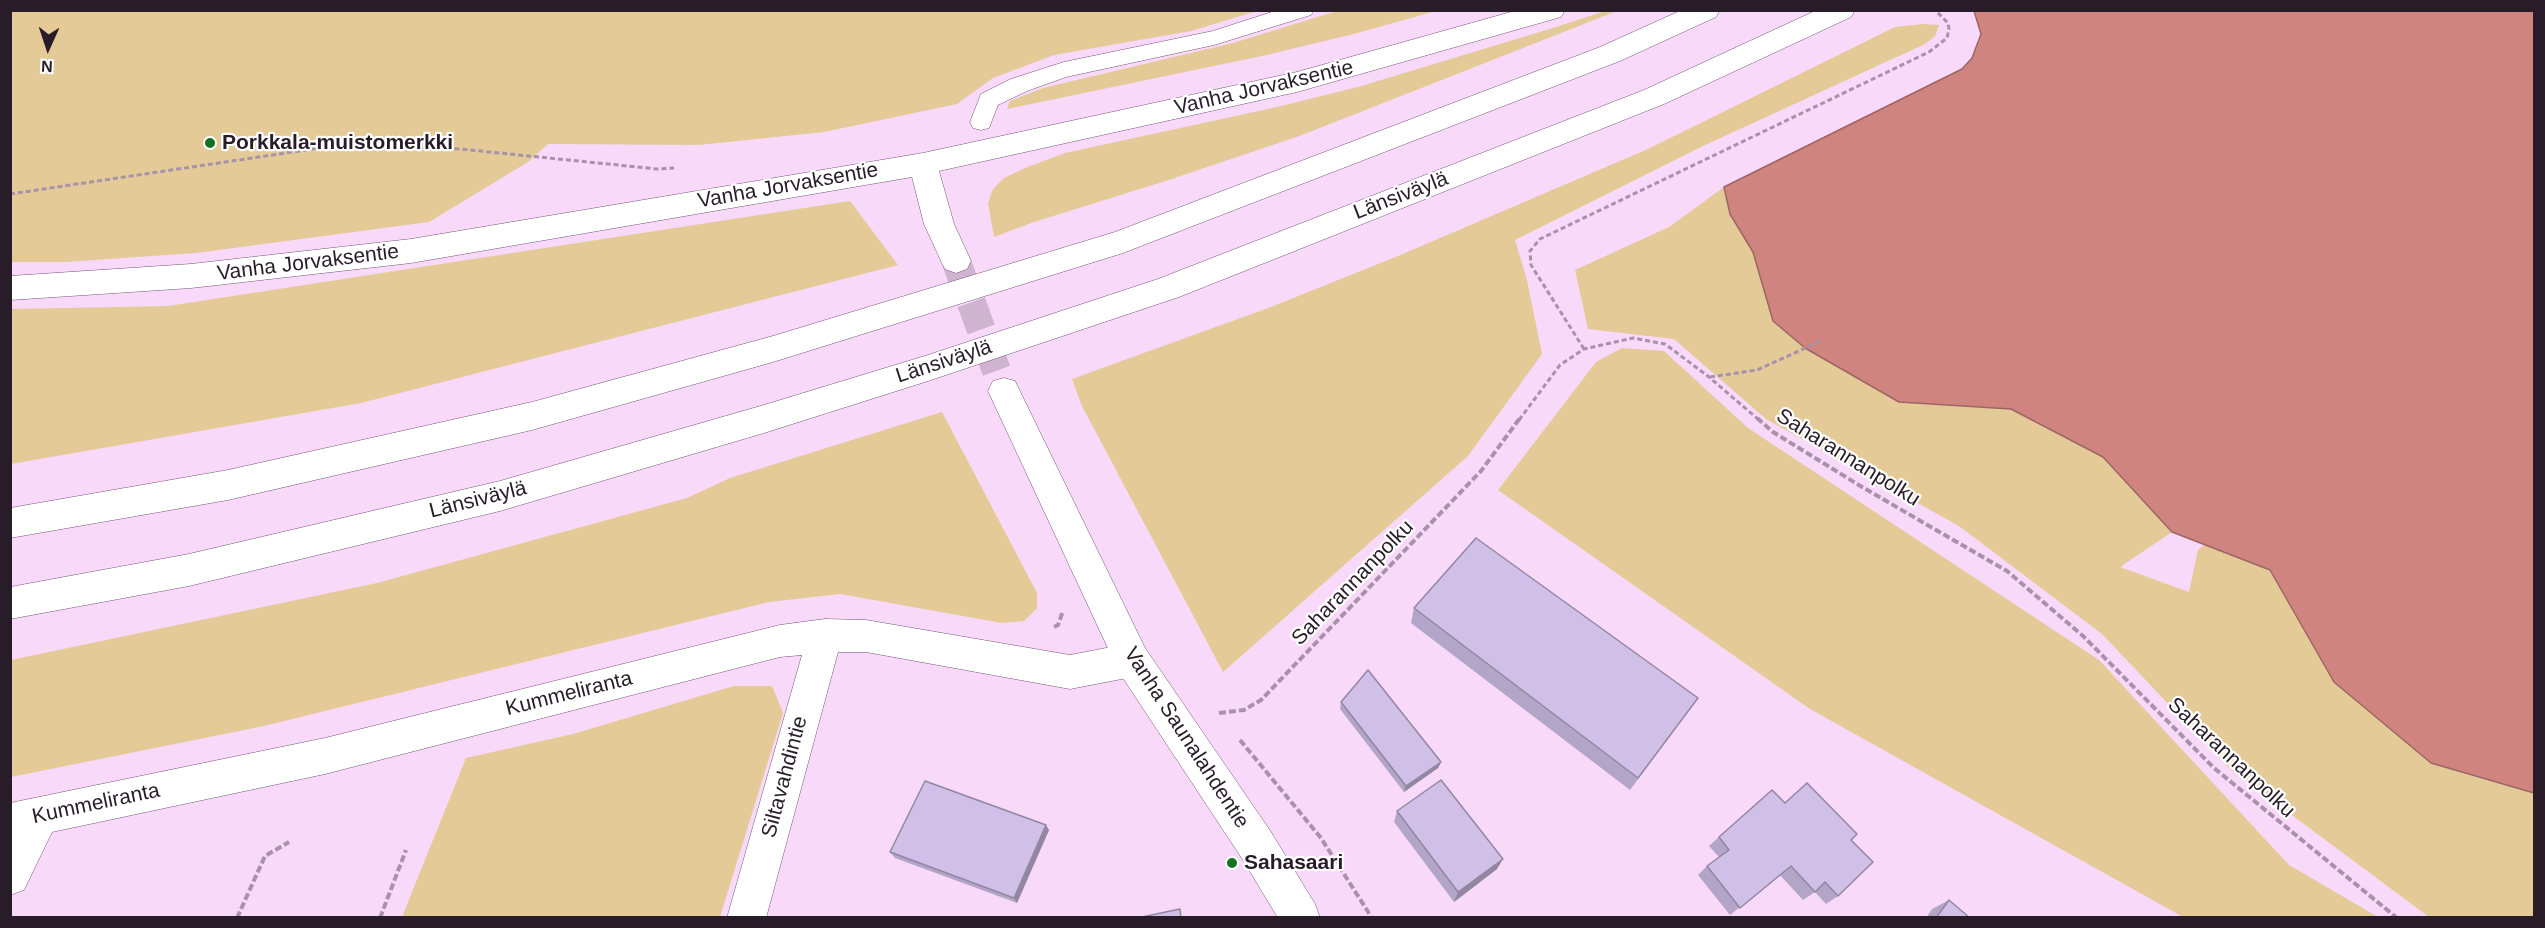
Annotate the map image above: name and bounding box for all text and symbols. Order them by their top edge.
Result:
north arrow [18,18,78,78]
street label: Vanha Jorvaksentie [1172,55,1356,121]
text: N [41,58,53,75]
place label: Porkkala-muistomerkki [222,130,453,156]
marker: Porkkala-muistomerkki [203,136,217,150]
street label: Vanha Jorvaksentie [696,158,880,214]
street label: Länsiväylä [1350,166,1452,226]
street label: Vanha Jorvaksentie [216,239,400,287]
street label: Länsiväylä [893,335,995,389]
street label: Saharannanpolku [1772,404,1924,512]
street label: Länsiväylä [427,476,529,524]
street label: Saharannanpolku [1287,515,1419,651]
street label: Vanha Saunalahdentie [1118,643,1254,833]
street label: Kummeliranta [503,666,635,722]
street label: Saharannanpolku [2162,693,2300,823]
street label: Siltavahdintie [757,713,813,841]
street label: Kummeliranta [30,778,162,830]
place label: Sahasaari [1244,850,1343,876]
marker: Sahasaari [1225,856,1239,870]

